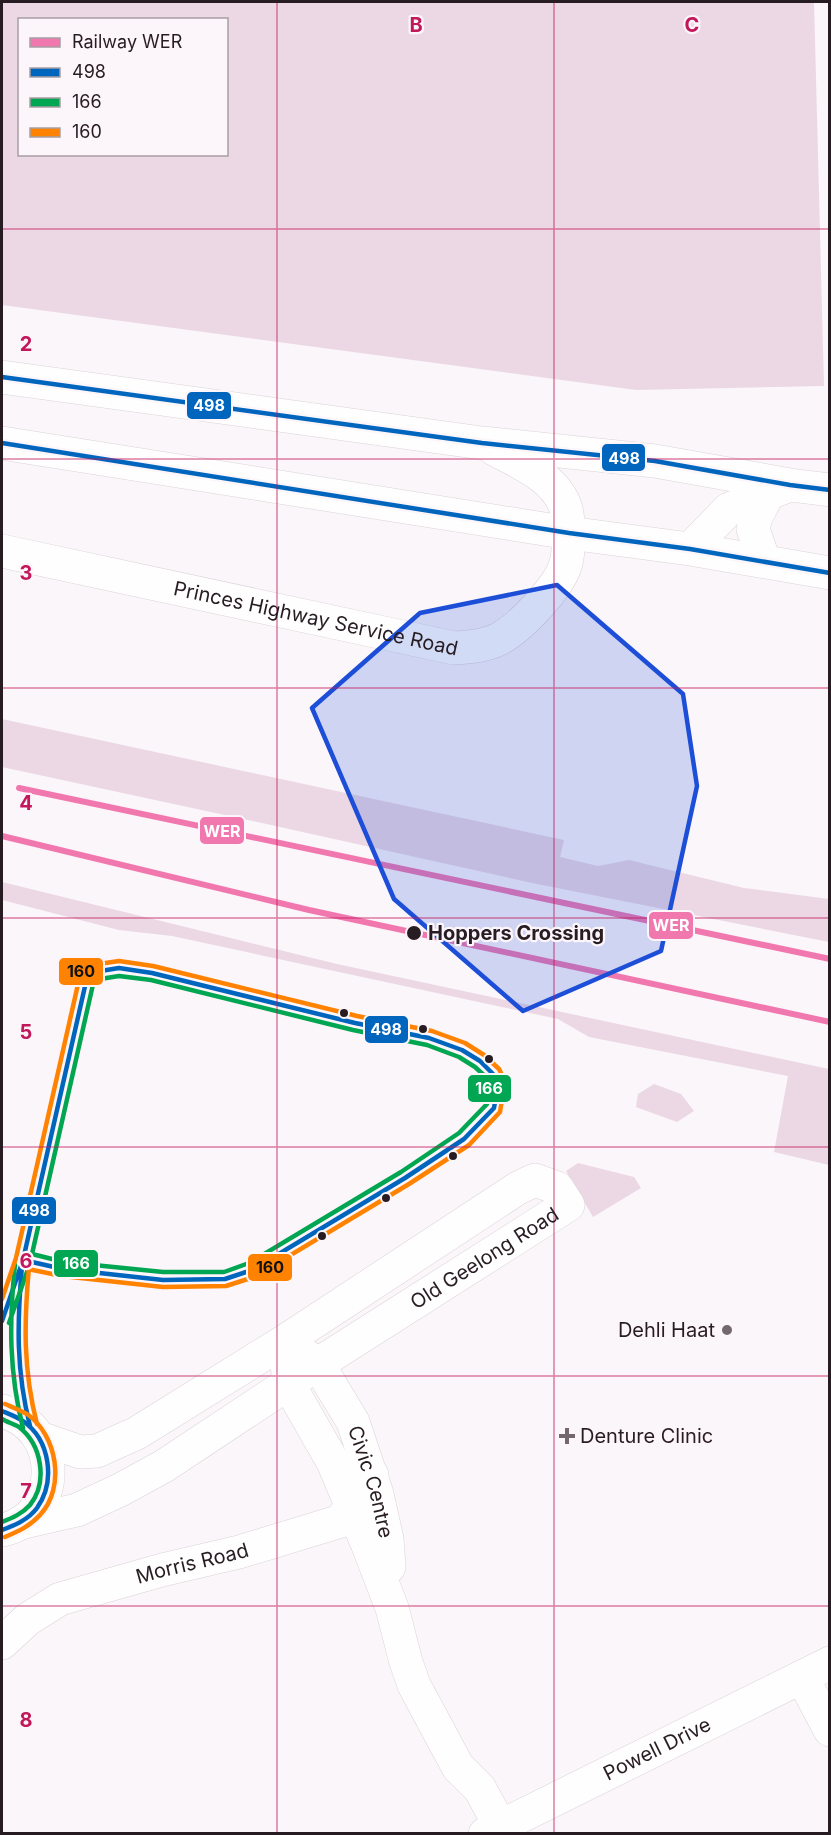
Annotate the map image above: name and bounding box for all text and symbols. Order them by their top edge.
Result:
text: B [409,13,423,37]
text: C [685,13,699,37]
legend [18,18,228,156]
text: Railway WER [72,31,183,52]
text: 498 [72,61,106,82]
text: 166 [72,91,102,112]
text: 160 [72,121,102,142]
text: 2 [20,332,32,356]
line badge: 498 [186,391,232,420]
text: 498 [193,395,225,415]
line badge: 498 [601,443,646,472]
text: 498 [608,448,640,468]
text: 3 [20,561,32,585]
street label: Princes Highway Service Road [172,576,460,661]
text: 4 [19,791,33,815]
line badge: WER [199,816,245,845]
text: WER [204,821,241,841]
line badge: WER [648,911,694,940]
text: WER [653,915,690,935]
place label: Hoppers Crossing [428,921,604,945]
marker: Hoppers Crossing [405,924,423,942]
line badge: 160 [58,957,104,986]
text: 160 [67,961,95,981]
unlabelled marker [338,1007,350,1019]
line badge: 498 [364,1015,409,1044]
text: 498 [370,1019,402,1039]
text: 5 [20,1020,32,1044]
unlabelled marker [417,1023,429,1035]
unlabelled marker [483,1053,495,1065]
line badge: 166 [467,1074,512,1103]
text: 166 [475,1078,503,1098]
unlabelled marker [447,1150,459,1162]
unlabelled marker [380,1192,392,1204]
line badge: 498 [11,1196,57,1225]
text: 498 [18,1200,50,1220]
street label: Old Geelong Road [406,1202,563,1314]
unlabelled marker [316,1230,328,1242]
text: 6 [20,1249,33,1273]
line badge: 166 [53,1249,99,1278]
text: 166 [62,1253,90,1273]
line badge: 160 [247,1253,293,1282]
text: 160 [256,1257,284,1277]
place label: Dehli Haat [618,1318,715,1342]
marker: Dehli Haat [720,1323,734,1337]
street label: Civic Centre [343,1423,398,1540]
place label: Denture Clinic [580,1424,713,1448]
marker: Denture Clinic [558,1427,576,1445]
text: 7 [20,1479,32,1503]
street label: Morris Road [133,1538,251,1589]
text: 8 [19,1708,33,1732]
street label: Powell Drive [599,1712,715,1785]

